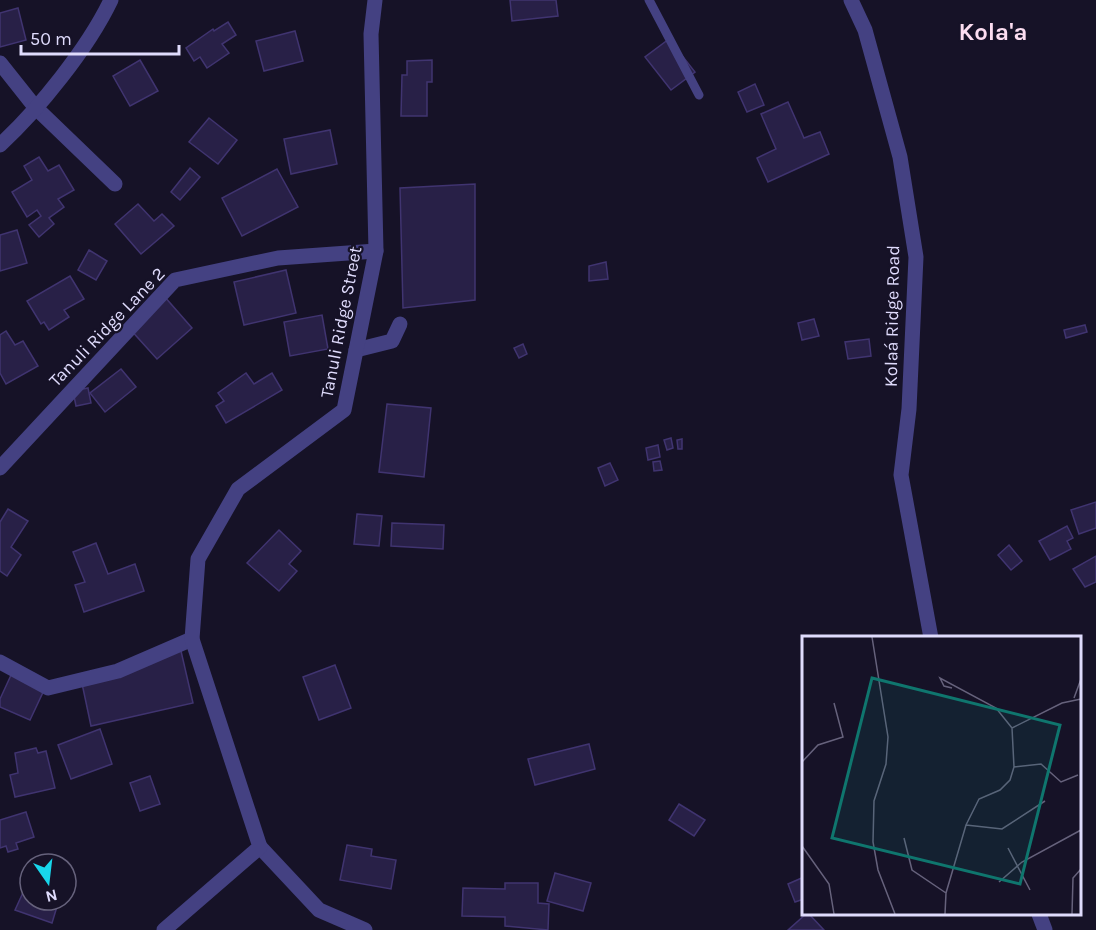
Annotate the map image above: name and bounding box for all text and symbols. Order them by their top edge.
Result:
scale bar [21,18,178,56]
district label: Kola'a [959,18,1027,46]
text: 50 m [30,28,72,50]
street label: Tanuli Ridge Street [316,244,367,400]
street label: Kolaá Ridge Road [880,245,904,387]
street label: Tanuli Ridge Lane 2 [44,263,170,391]
inset map [802,636,1081,915]
north arrow [18,852,78,912]
text: N [44,885,59,907]

